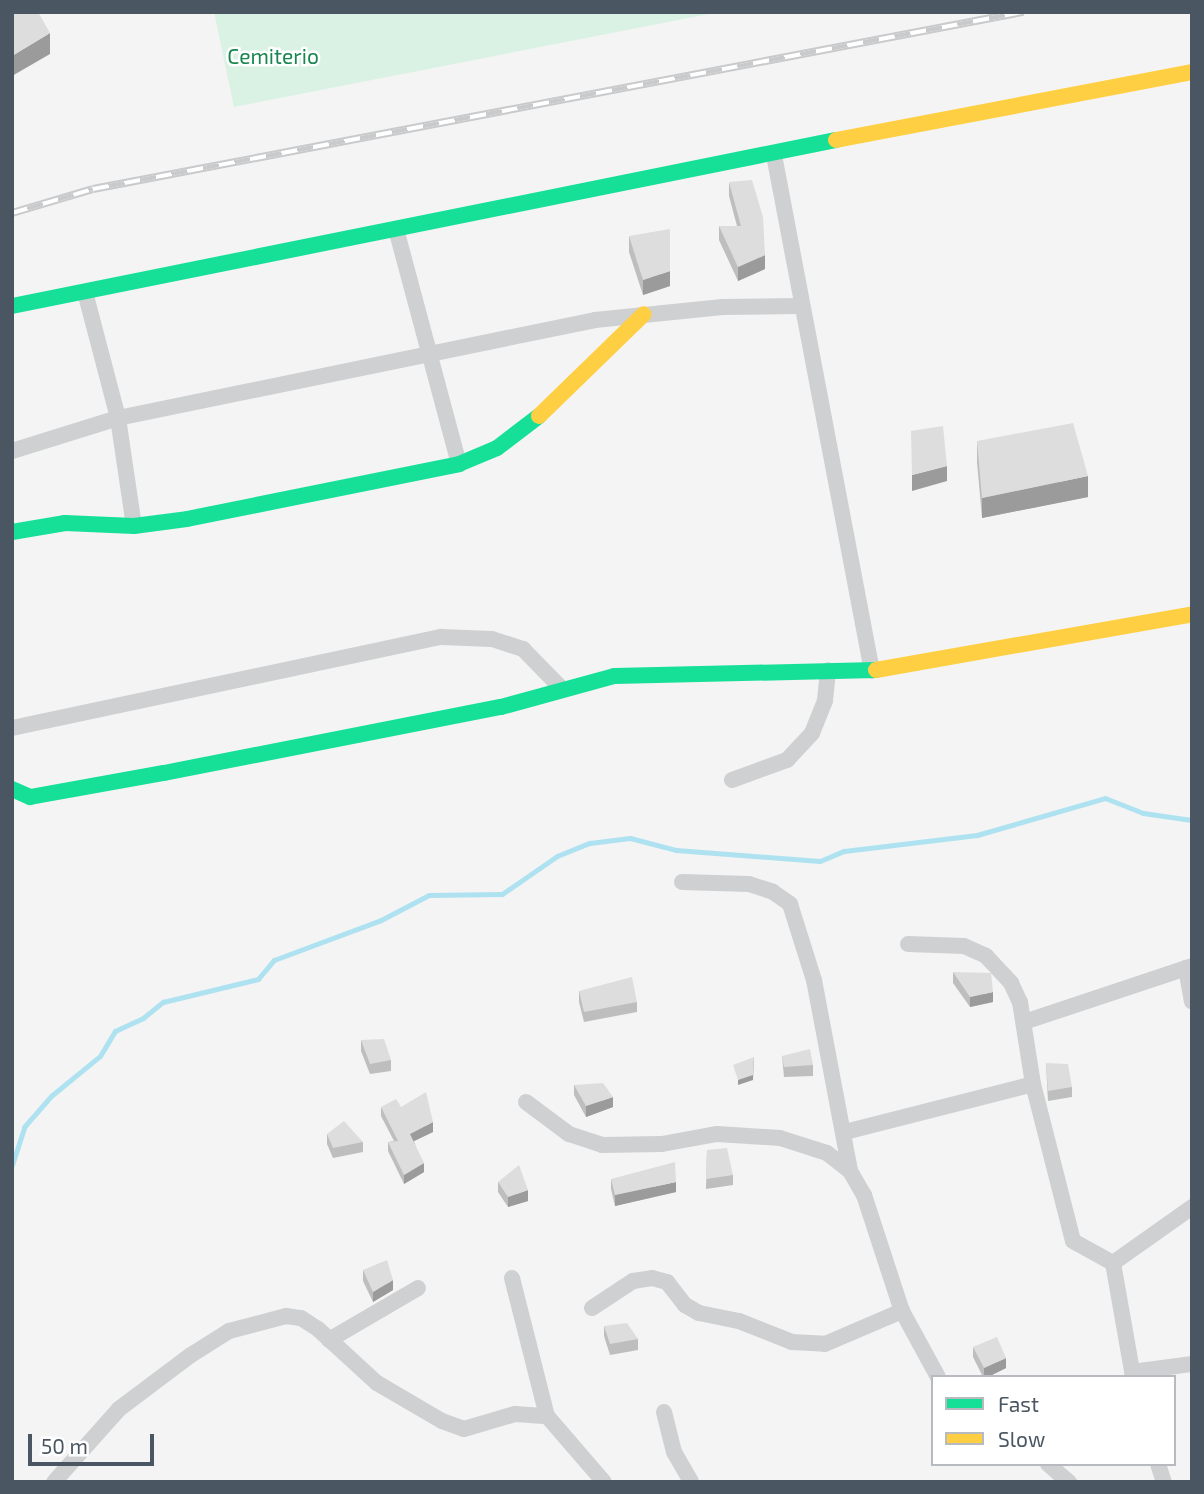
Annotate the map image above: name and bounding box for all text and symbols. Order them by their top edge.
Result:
park label: Cemiterio [227,43,319,69]
legend [931,1375,1176,1466]
text: Fast [998,1391,1039,1416]
scale bar [32,1420,158,1464]
text: Slow [998,1426,1045,1451]
text: 50 m [41,1433,88,1458]

